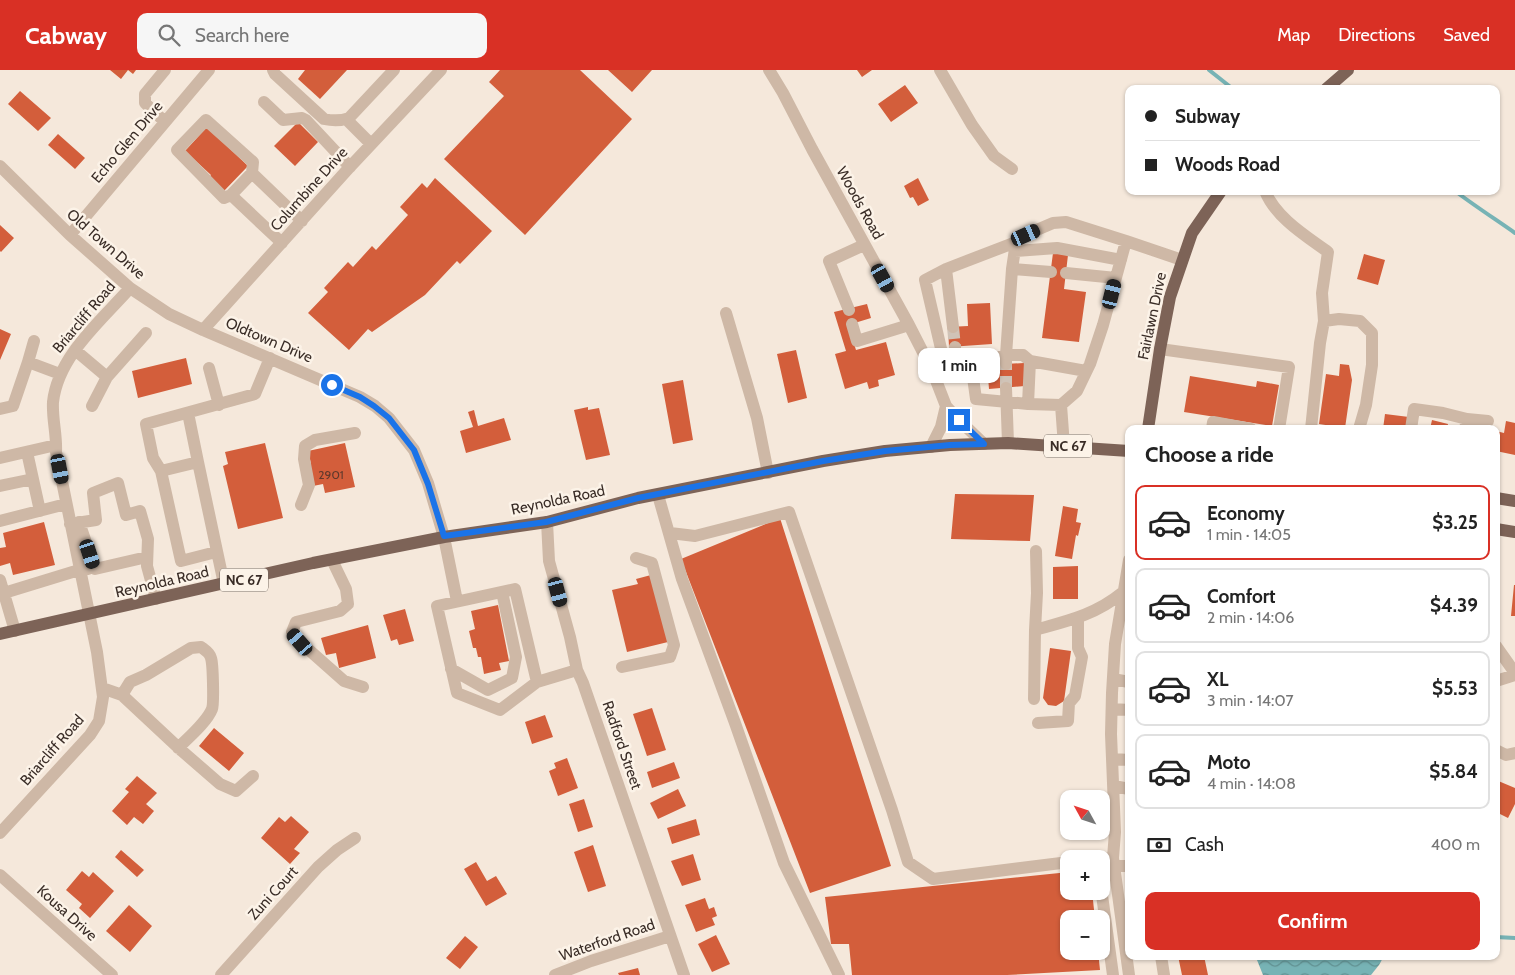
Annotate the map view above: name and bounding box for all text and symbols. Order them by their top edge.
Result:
search box [137,13,487,58]
text: Cabway [25,21,107,50]
icon: search [155,21,183,49]
text: Search here [195,24,289,47]
text: Map [1277,24,1310,46]
text: Directions [1338,24,1415,46]
text: Saved [1443,24,1490,46]
street label: Echo Glen Drive [88,97,167,187]
text: Subway [1175,105,1240,128]
street label: Columbine Drive [267,143,352,235]
text: Woods Road [1175,153,1280,176]
street label: Woods Road [833,163,887,243]
street label: Old Town Drive [63,205,149,283]
car [1009,222,1042,248]
car [869,261,896,295]
street label: Fairlawn Drive [1134,270,1170,361]
street label: Briarcliff Road [49,278,119,356]
car [1101,278,1122,310]
street label: Oldtown Drive [223,314,315,367]
callout: 1 min [918,348,1000,382]
text: 1 min [941,356,977,375]
route start [321,374,343,396]
route end [948,409,970,431]
road number: NC 67 [1044,434,1092,458]
text: Choose a ride [1145,441,1274,468]
car [49,453,70,485]
house number: 2901 [318,467,344,482]
street label: Reynolda Road [509,481,607,519]
icon: car [1147,500,1192,545]
text: Economy [1207,502,1285,525]
text: $3.25 [1432,511,1478,534]
text: 1 min · 14:05 [1207,525,1291,544]
car [78,537,101,571]
street label: Reynolda Road [113,562,211,602]
road number: NC 67 [220,568,268,592]
car [546,576,569,608]
icon: car [1147,583,1192,628]
text: Comfort [1207,585,1276,608]
text: $4.39 [1430,594,1478,617]
text: 2 min · 14:06 [1207,608,1294,627]
car [284,626,315,658]
icon: car [1147,666,1192,711]
text: XL [1207,668,1228,691]
text: $5.53 [1432,677,1478,700]
text: 3 min · 14:07 [1207,691,1293,710]
street label: Radford Street [598,698,646,792]
street label: Briarcliff Road [16,711,88,789]
icon: car [1147,749,1192,794]
text: Moto [1207,751,1251,774]
text: $5.84 [1429,760,1478,783]
text: 4 min · 14:08 [1207,774,1296,793]
north arrow [1060,790,1110,840]
map controls [1060,790,1110,960]
icon: cash [1145,831,1173,859]
text: Cash [1185,833,1224,856]
text: 400 m [1431,835,1480,854]
button: + [1060,850,1110,900]
street label: Zuni Court [244,863,302,923]
street label: Kousa Drive [33,881,101,945]
button: Confirm [1145,892,1480,950]
button: − [1060,910,1110,960]
street label: Waterford Road [557,915,657,965]

